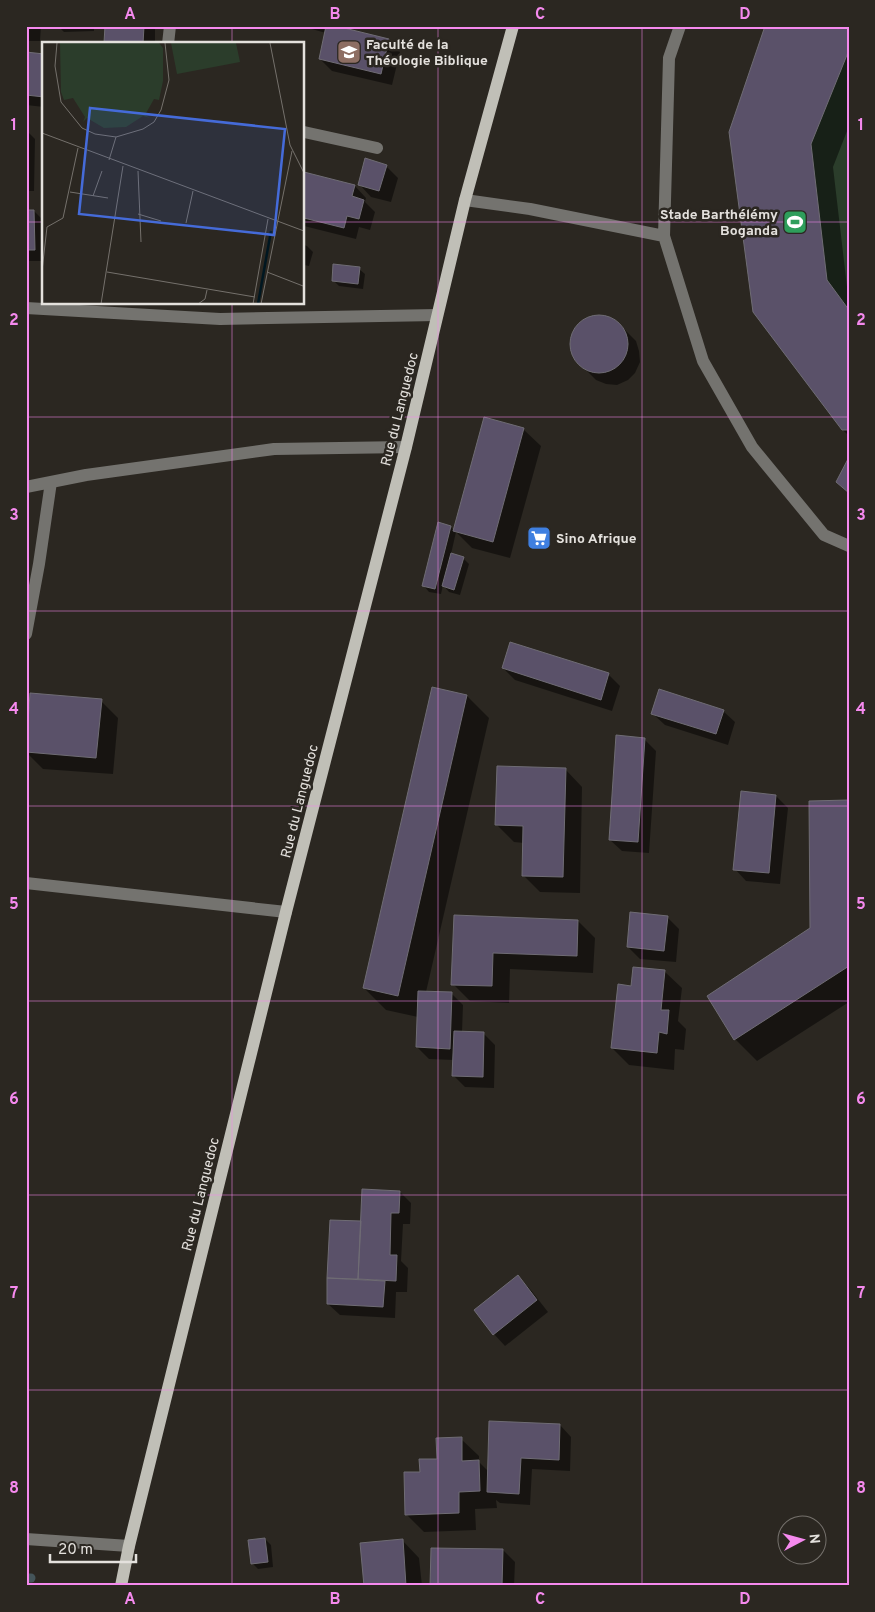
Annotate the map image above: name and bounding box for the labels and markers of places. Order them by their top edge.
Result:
place label: Faculté de la Théologie Biblique [366,37,488,70]
school or university icon: Faculté de la Théologie Biblique [336,39,362,65]
place label: Stade Barthélémy Boganda [660,207,778,240]
sports icon: Stade Barthélémy Boganda [782,209,808,235]
supermarket icon: Sino Afrique [526,525,552,551]
place label: Sino Afrique [556,531,637,548]

